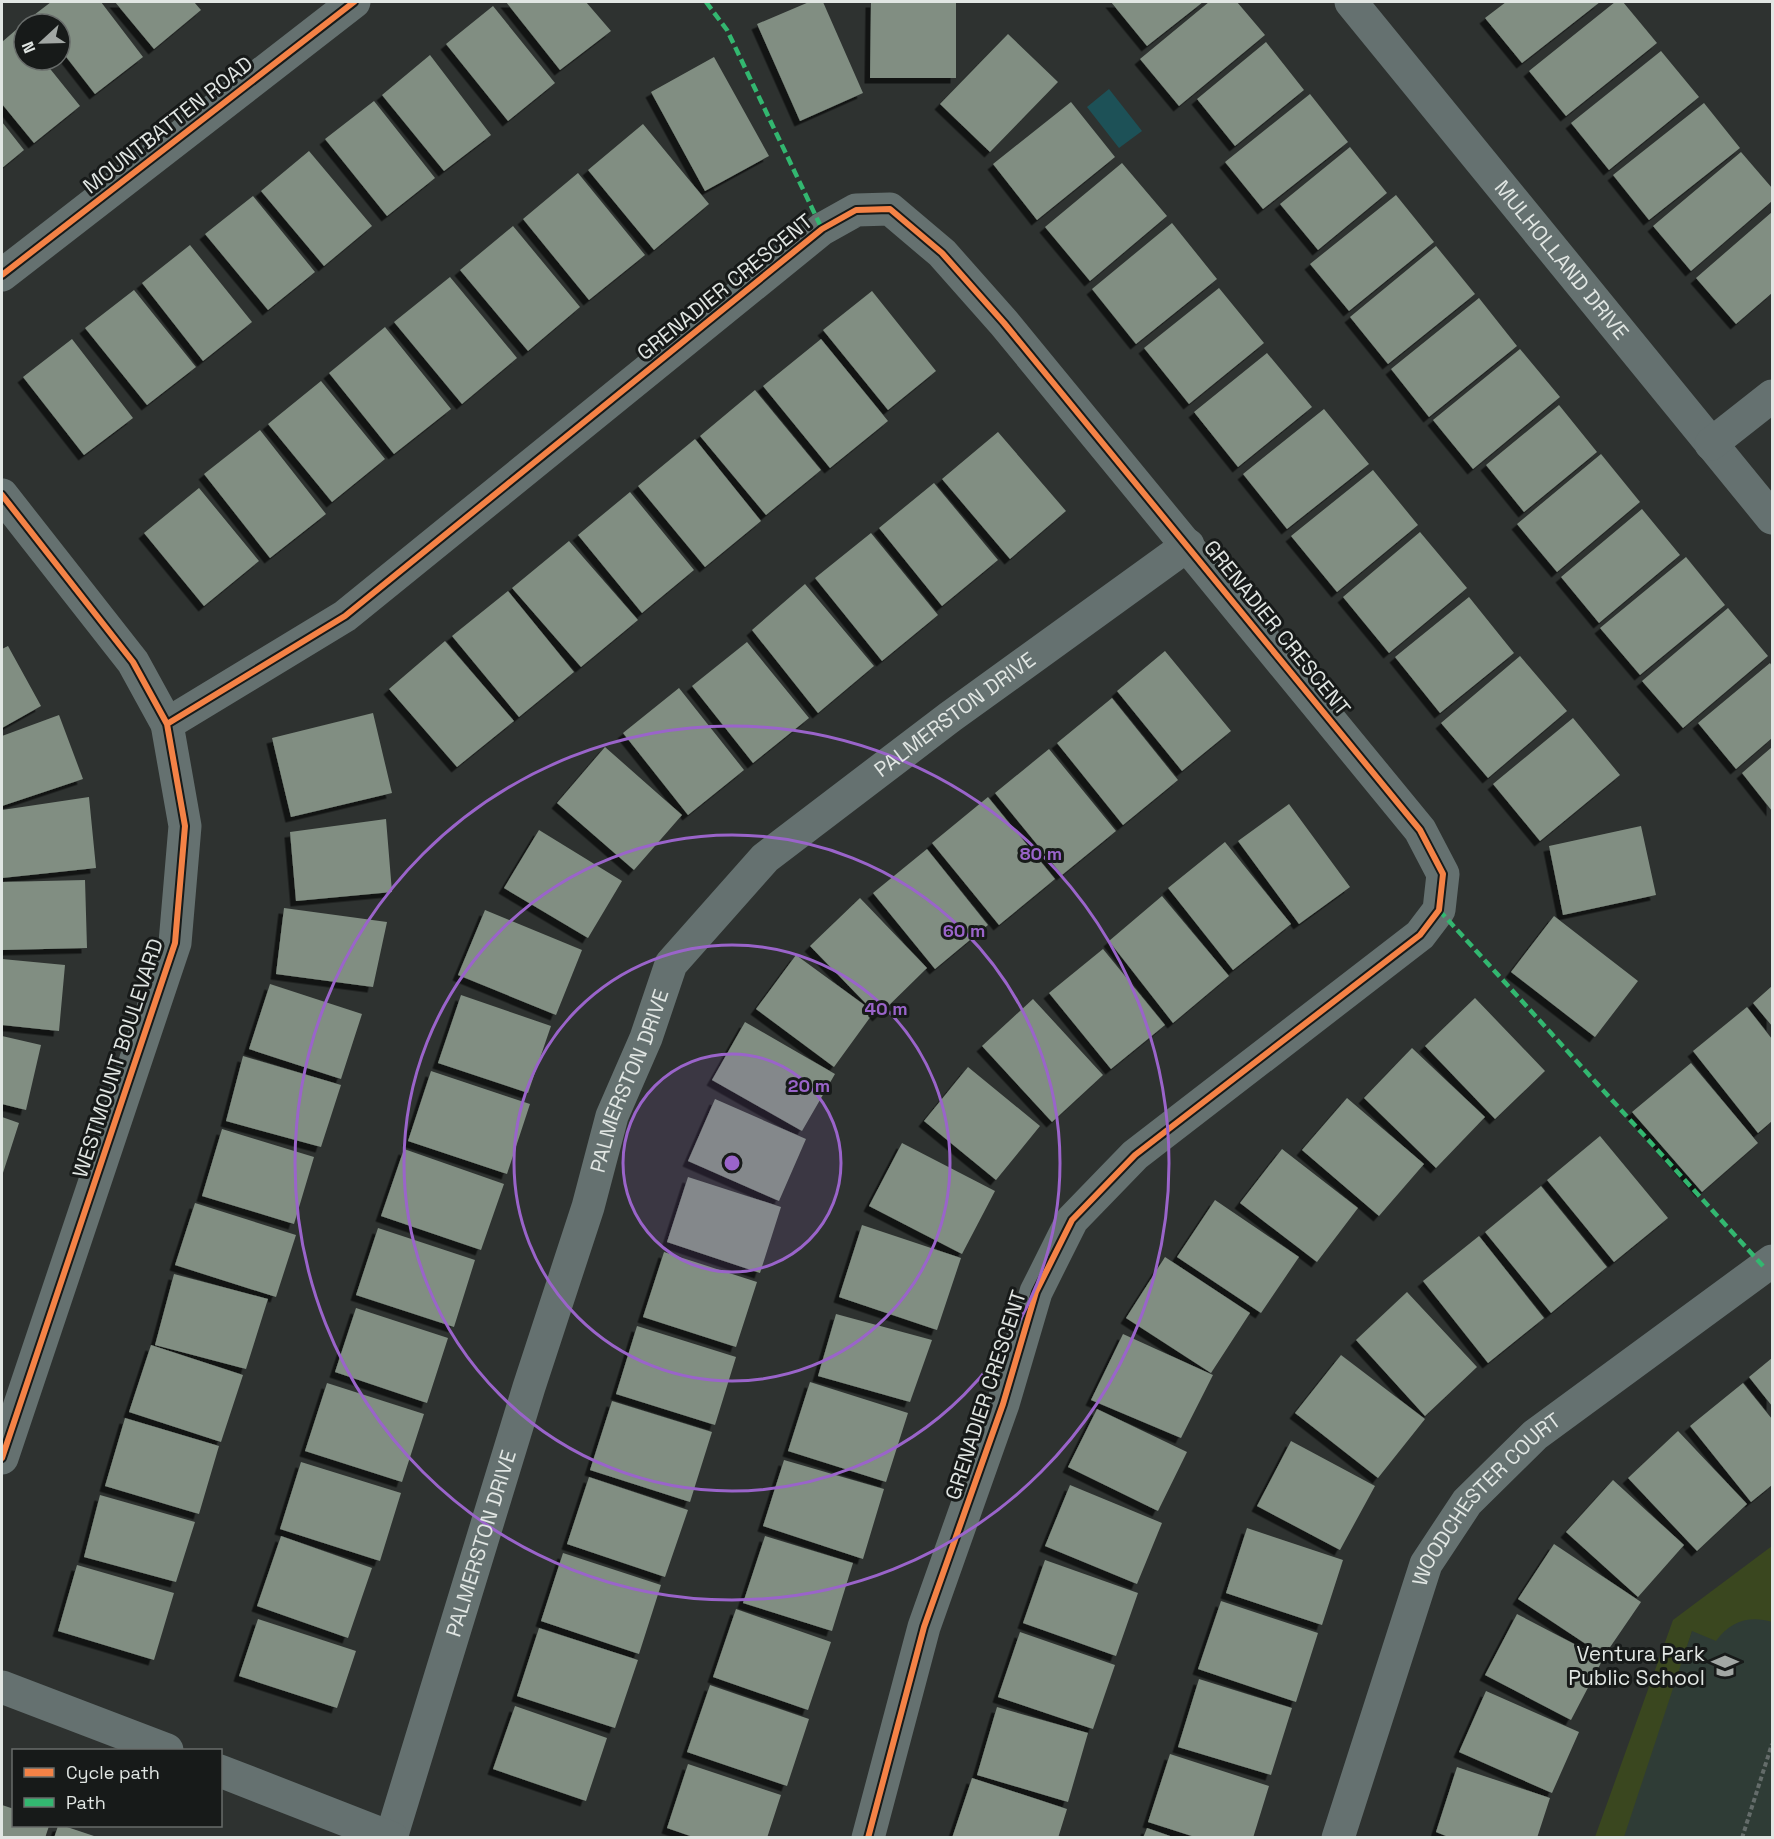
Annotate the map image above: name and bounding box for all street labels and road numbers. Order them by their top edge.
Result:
street label: MOUNTBATTEN ROAD [77,50,258,199]
street label: MULHOLLAND DRIVE [1489,174,1635,345]
street label: GRENADIER CRESCENT [631,207,818,366]
street label: GRENADIER CRESCENT [1198,534,1357,721]
street label: PALMERSTON DRIVE [869,646,1041,783]
street label: WESTMOUNT BOULEVARD [66,935,169,1181]
street label: PALMERSTON DRIVE [584,985,675,1176]
street label: GRENADIER CRESCENT [939,1287,1032,1503]
street label: WOODCHESTER COURT [1406,1407,1566,1589]
street label: PALMERSTON DRIVE [439,1447,522,1640]

